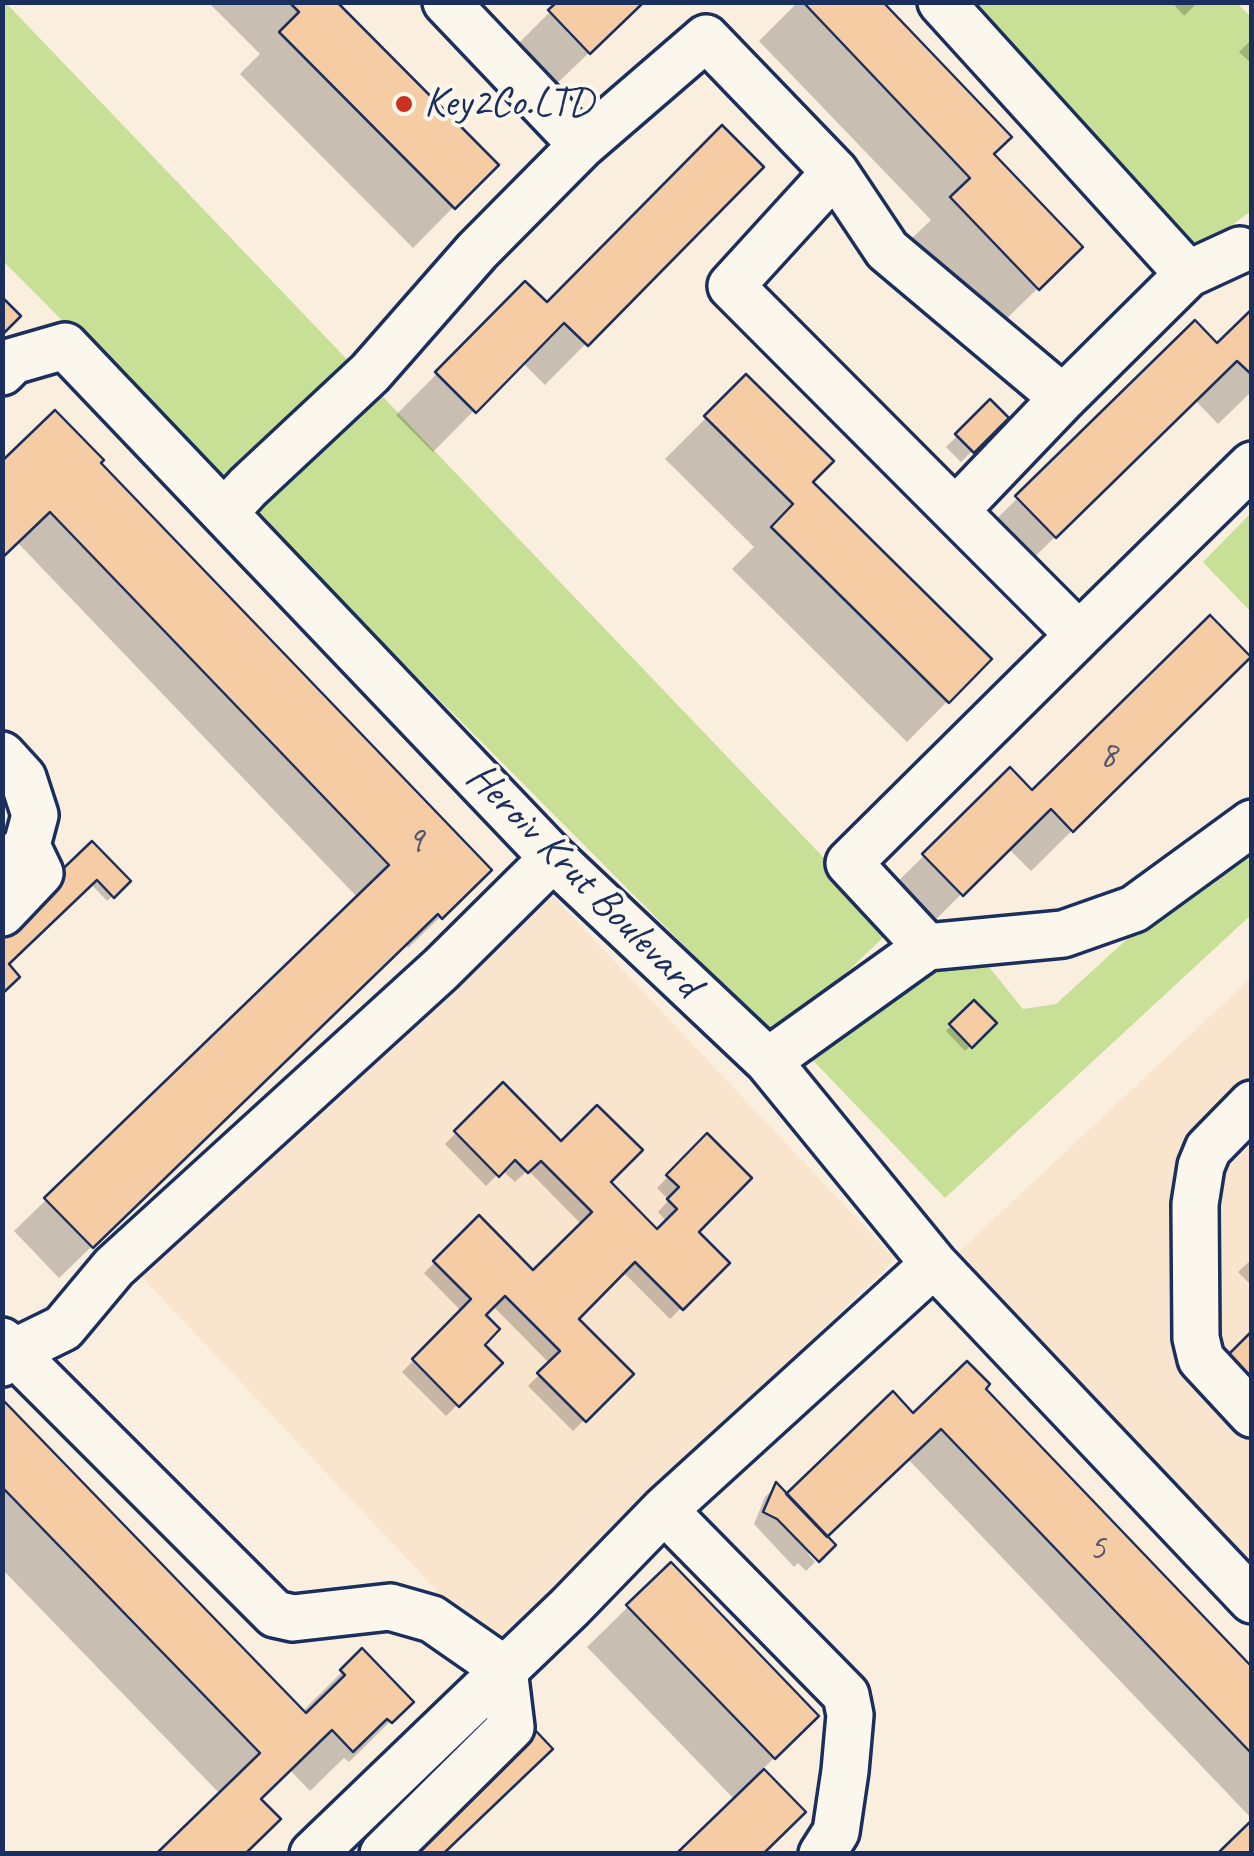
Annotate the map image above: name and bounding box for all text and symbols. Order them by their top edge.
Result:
place label: Key2Co.LTD [424,79,593,129]
marker: Key2Co.LTD [393,93,415,115]
house number: 8 [1099,733,1117,779]
street label: Heroiv Krut Boulevard [455,753,711,1009]
house number: 9 [406,818,424,864]
house number: 5 [1088,1526,1106,1572]

